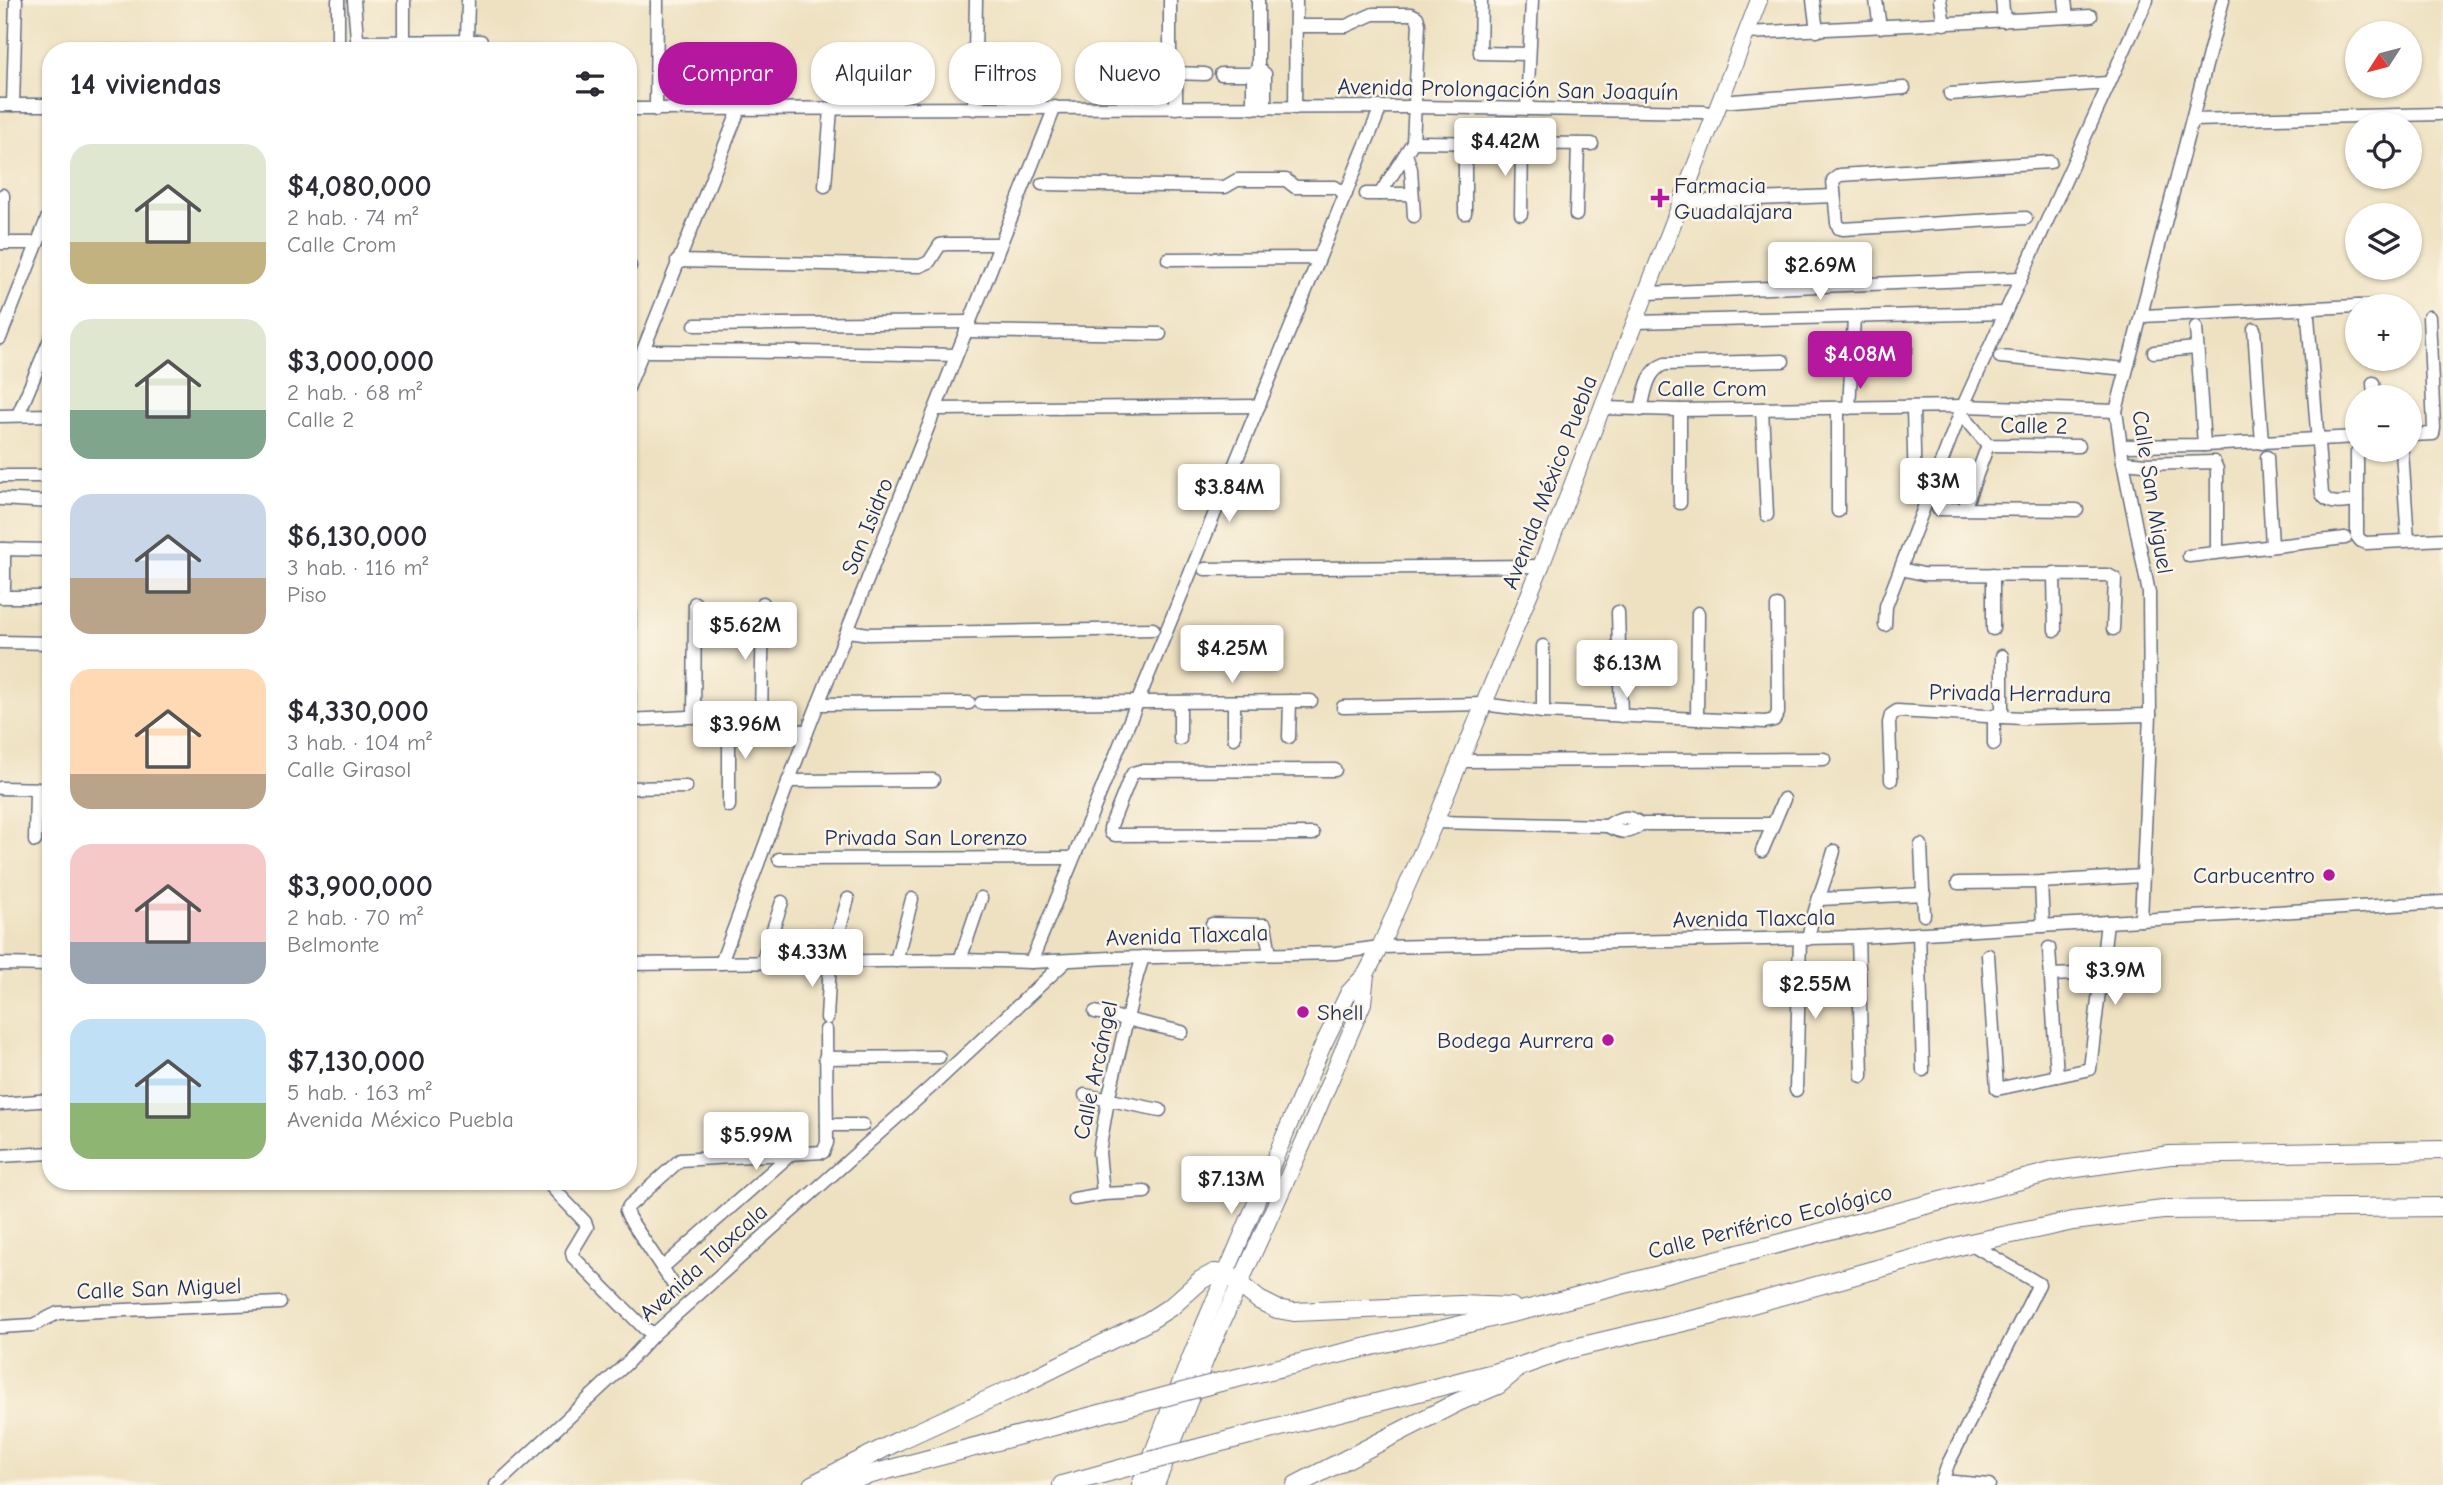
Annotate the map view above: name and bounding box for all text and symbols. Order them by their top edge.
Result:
north arrow [2345,21,2422,98]
map controls [2345,21,2422,462]
chip: Comprar [658,42,797,105]
chip: Alquilar [811,42,935,105]
chip: Filtros [949,42,1061,105]
chip: Nuevo [1075,42,1185,105]
icon: filters [571,65,609,103]
text: 14 viviendas [70,67,221,102]
street label: Avenida Prolongación San Joaquín [1337,73,1679,106]
button: locate [2345,112,2422,189]
pin: $4.42M [1448,118,1562,178]
text: $4.42M [1470,127,1540,154]
text: $4,080,000 [287,169,432,204]
icon: home [126,172,210,256]
place label: Farmacia Guadalajara [1674,172,1793,225]
marker: Farmacia Guadalajara [1652,190,1668,206]
button: layers [2345,203,2422,280]
text: 2 hab. · 74 m² [287,204,418,231]
text: Calle Crom [287,231,396,258]
pin: $2.69M [1763,243,1877,302]
text: $2.69M [1784,251,1856,278]
button: + [2345,294,2422,371]
pin: $4.08M [1803,332,1917,391]
text: $4.08M [1824,340,1896,367]
text: $3,000,000 [287,344,434,379]
icon: home [126,347,210,431]
street label: Avenida México Puebla [1496,371,1603,593]
street label: Calle Crom [1657,375,1767,402]
text: 2 hab. · 68 m² [287,379,422,406]
button: − [2345,385,2422,462]
text: Calle 2 [287,406,354,433]
street label: Calle San Miguel [2126,408,2179,576]
street label: Calle 2 [2000,411,2068,440]
pin: $3M [1904,458,1972,518]
pin: $3.84M [1172,464,1286,524]
text: $3M [1916,467,1960,494]
text: $3.84M [1194,473,1264,500]
street label: San Isidro [836,474,899,578]
text: $6,130,000 [287,519,427,554]
icon: home [126,522,210,606]
text: 3 hab. · 116 m² [287,554,428,581]
text: Piso [287,581,327,608]
pin: $5.62M [688,602,802,662]
text: $5.62M [709,611,781,638]
pin: $4.25M [1175,626,1289,685]
text: $4.25M [1196,634,1268,661]
pin: $6.13M [1570,640,1684,700]
text: $6.13M [1593,649,1661,676]
street label: Privada Herradura [1929,678,2111,709]
text: $4,330,000 [287,694,429,729]
icon: home [126,697,210,781]
pin: $3.96M [688,702,802,761]
text: $3.96M [709,710,781,737]
text: 3 hab. · 104 m² [287,729,432,756]
text: Calle Girasol [287,756,411,783]
street label: Privada San Lorenzo [825,824,1027,851]
place label: Carbucentro [2193,862,2315,889]
marker: Carbucentro [2321,867,2337,883]
text: $3,900,000 [287,869,433,904]
icon: home [126,872,210,956]
text: 2 hab. · 70 m² [287,904,423,931]
street label: Avenida Tlaxcala [1672,904,1836,933]
street label: Avenida Tlaxcala [1105,919,1269,952]
pin: $4.33M [755,930,869,989]
text: Belmonte [287,931,379,958]
text: $4.33M [777,938,847,965]
pin: $3.9M [2066,948,2164,1007]
text: $3.9M [2085,956,2145,983]
pin: $2.55M [1758,962,1872,1021]
text: $2.55M [1779,970,1851,997]
street label: Calle Arcángel [1068,998,1123,1142]
place label: Shell [1317,999,1364,1026]
marker: Shell [1295,1004,1311,1020]
place label: Bodega Aurrera [1437,1027,1594,1054]
marker: Bodega Aurrera [1600,1032,1616,1048]
text: $7,130,000 [287,1044,425,1079]
icon: home [126,1047,210,1131]
text: 5 hab. · 163 m² [287,1079,432,1106]
text: Avenida México Puebla [287,1106,514,1133]
pin: $5.99M [699,1112,813,1172]
text: $5.99M [720,1121,792,1148]
pin: $7.13M [1174,1156,1288,1216]
text: $7.13M [1197,1165,1265,1192]
street label: Calle Periférico Ecológico [1645,1178,1895,1265]
street label: Avenida Tlaxcala [634,1198,773,1327]
street label: Calle San Miguel [76,1272,242,1305]

